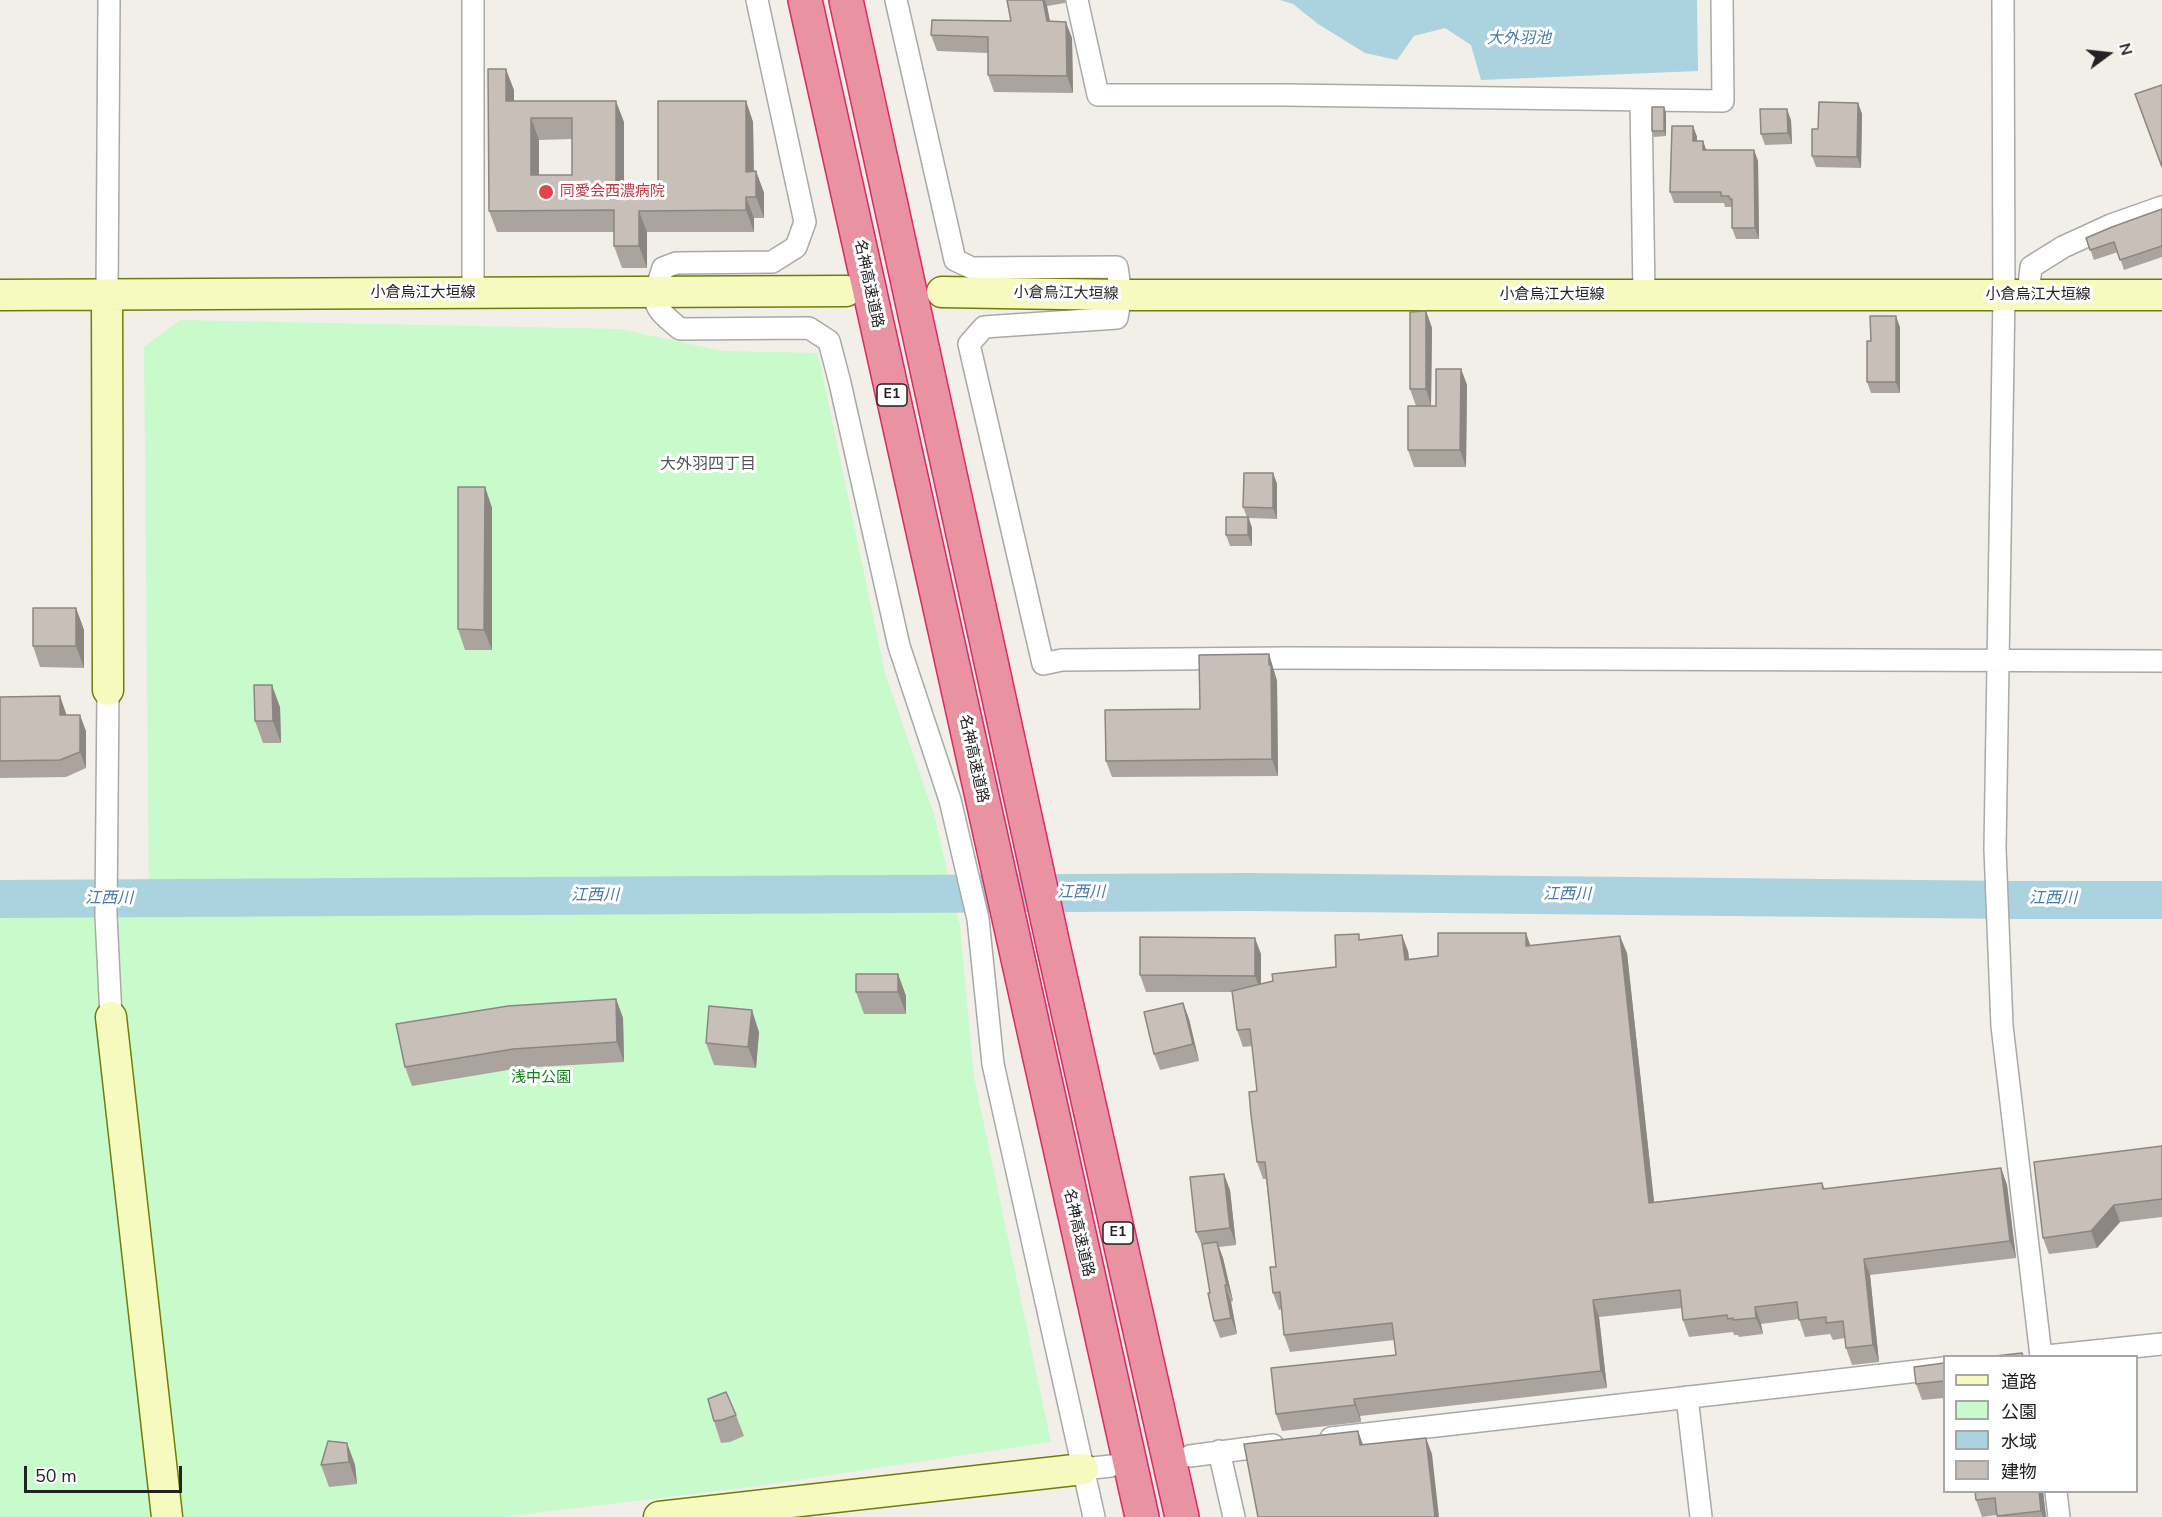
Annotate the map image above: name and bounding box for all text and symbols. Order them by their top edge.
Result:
north arrow [2078,24,2138,84]
water label: 大外羽池 [1487,29,1551,49]
text: N [2113,41,2138,58]
marker: 同愛会西濃病院 [537,183,555,201]
place label: 同愛会西濃病院 [560,183,665,201]
street label: 名神高速道路 [850,238,886,330]
street label: 小倉烏江大垣線 [371,284,475,302]
street label: 小倉烏江大垣線 [1013,284,1119,304]
street label: 小倉烏江大垣線 [1500,286,1604,304]
street label: 小倉烏江大垣線 [1986,286,2090,304]
road number: E1 [877,384,907,406]
district label: 大外羽四丁目 [660,455,756,475]
street label: 名神高速道路 [955,713,991,805]
water label: 江西川 [1057,883,1105,903]
water label: 江西川 [1543,885,1591,905]
water label: 江西川 [571,886,619,906]
water label: 江西川 [85,889,133,909]
water label: 江西川 [2029,889,2077,909]
park label: 浅中公園 [511,1069,571,1087]
street label: 名神高速道路 [1059,1187,1097,1279]
road number: E1 [1103,1222,1133,1244]
legend [1943,1355,2138,1493]
text: 道路 [2001,1370,2037,1394]
text: 公園 [2001,1400,2037,1424]
text: 水域 [2001,1430,2037,1454]
scale bar [27,1454,184,1492]
text: 建物 [2001,1460,2037,1484]
text: 50 m [35,1464,77,1488]

